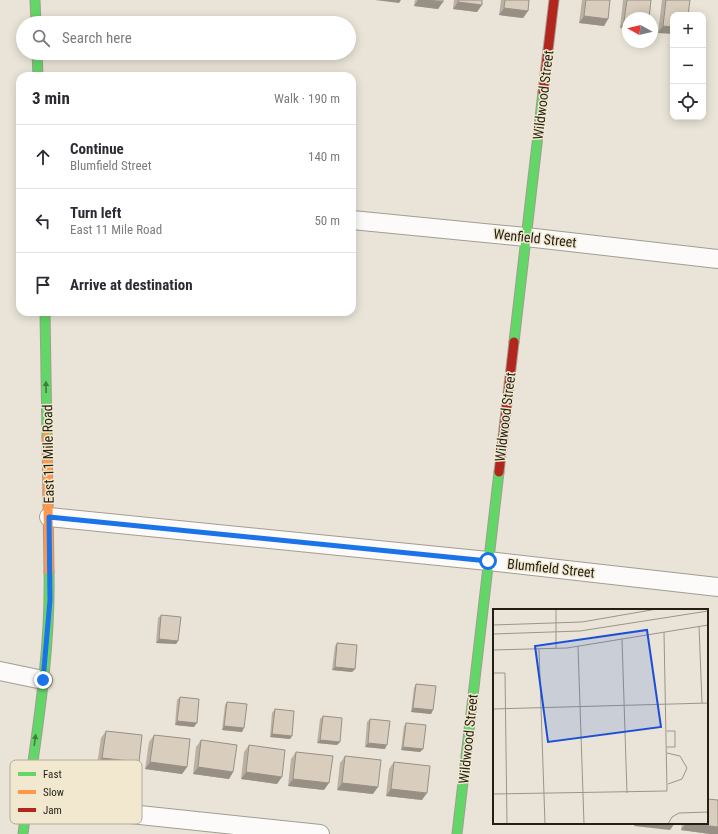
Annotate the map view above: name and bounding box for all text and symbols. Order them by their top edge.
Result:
north arrow [622,12,658,48]
map controls [670,12,706,120]
button: + [670,12,706,48]
search box [16,16,356,60]
icon: search [30,27,52,49]
text: Search here [62,29,132,47]
button: − [670,48,706,84]
street label: Wildwood Street [530,49,556,141]
button: locate [670,84,706,120]
text: 3 min [32,88,70,108]
text: Walk · 190 m [274,91,340,106]
text: Continue [70,140,124,158]
icon: ahead [32,146,54,168]
text: 140 m [308,149,340,164]
text: Blumfield Street [70,158,152,173]
text: Turn left [70,204,121,222]
icon: left [32,210,54,232]
text: 50 m [314,213,340,228]
text: East 11 Mile Road [70,222,162,237]
street label: Wenfield Street [493,226,577,250]
icon: arrive [32,274,54,296]
text: Arrive at destination [70,276,193,294]
street label: Wildwood Street [492,371,518,463]
one-way arrow [43,381,50,393]
street label: East 11 Mile Road [39,404,57,504]
route start [479,552,497,570]
street label: Blumfield Street [507,555,595,581]
inset map [493,609,708,824]
route end [34,671,52,689]
street label: Wildwood Street [455,693,481,785]
one-way arrow [31,734,38,746]
legend [10,760,142,824]
text: Fast [43,768,62,781]
text: Slow [43,786,64,799]
text: Jam [43,804,62,817]

